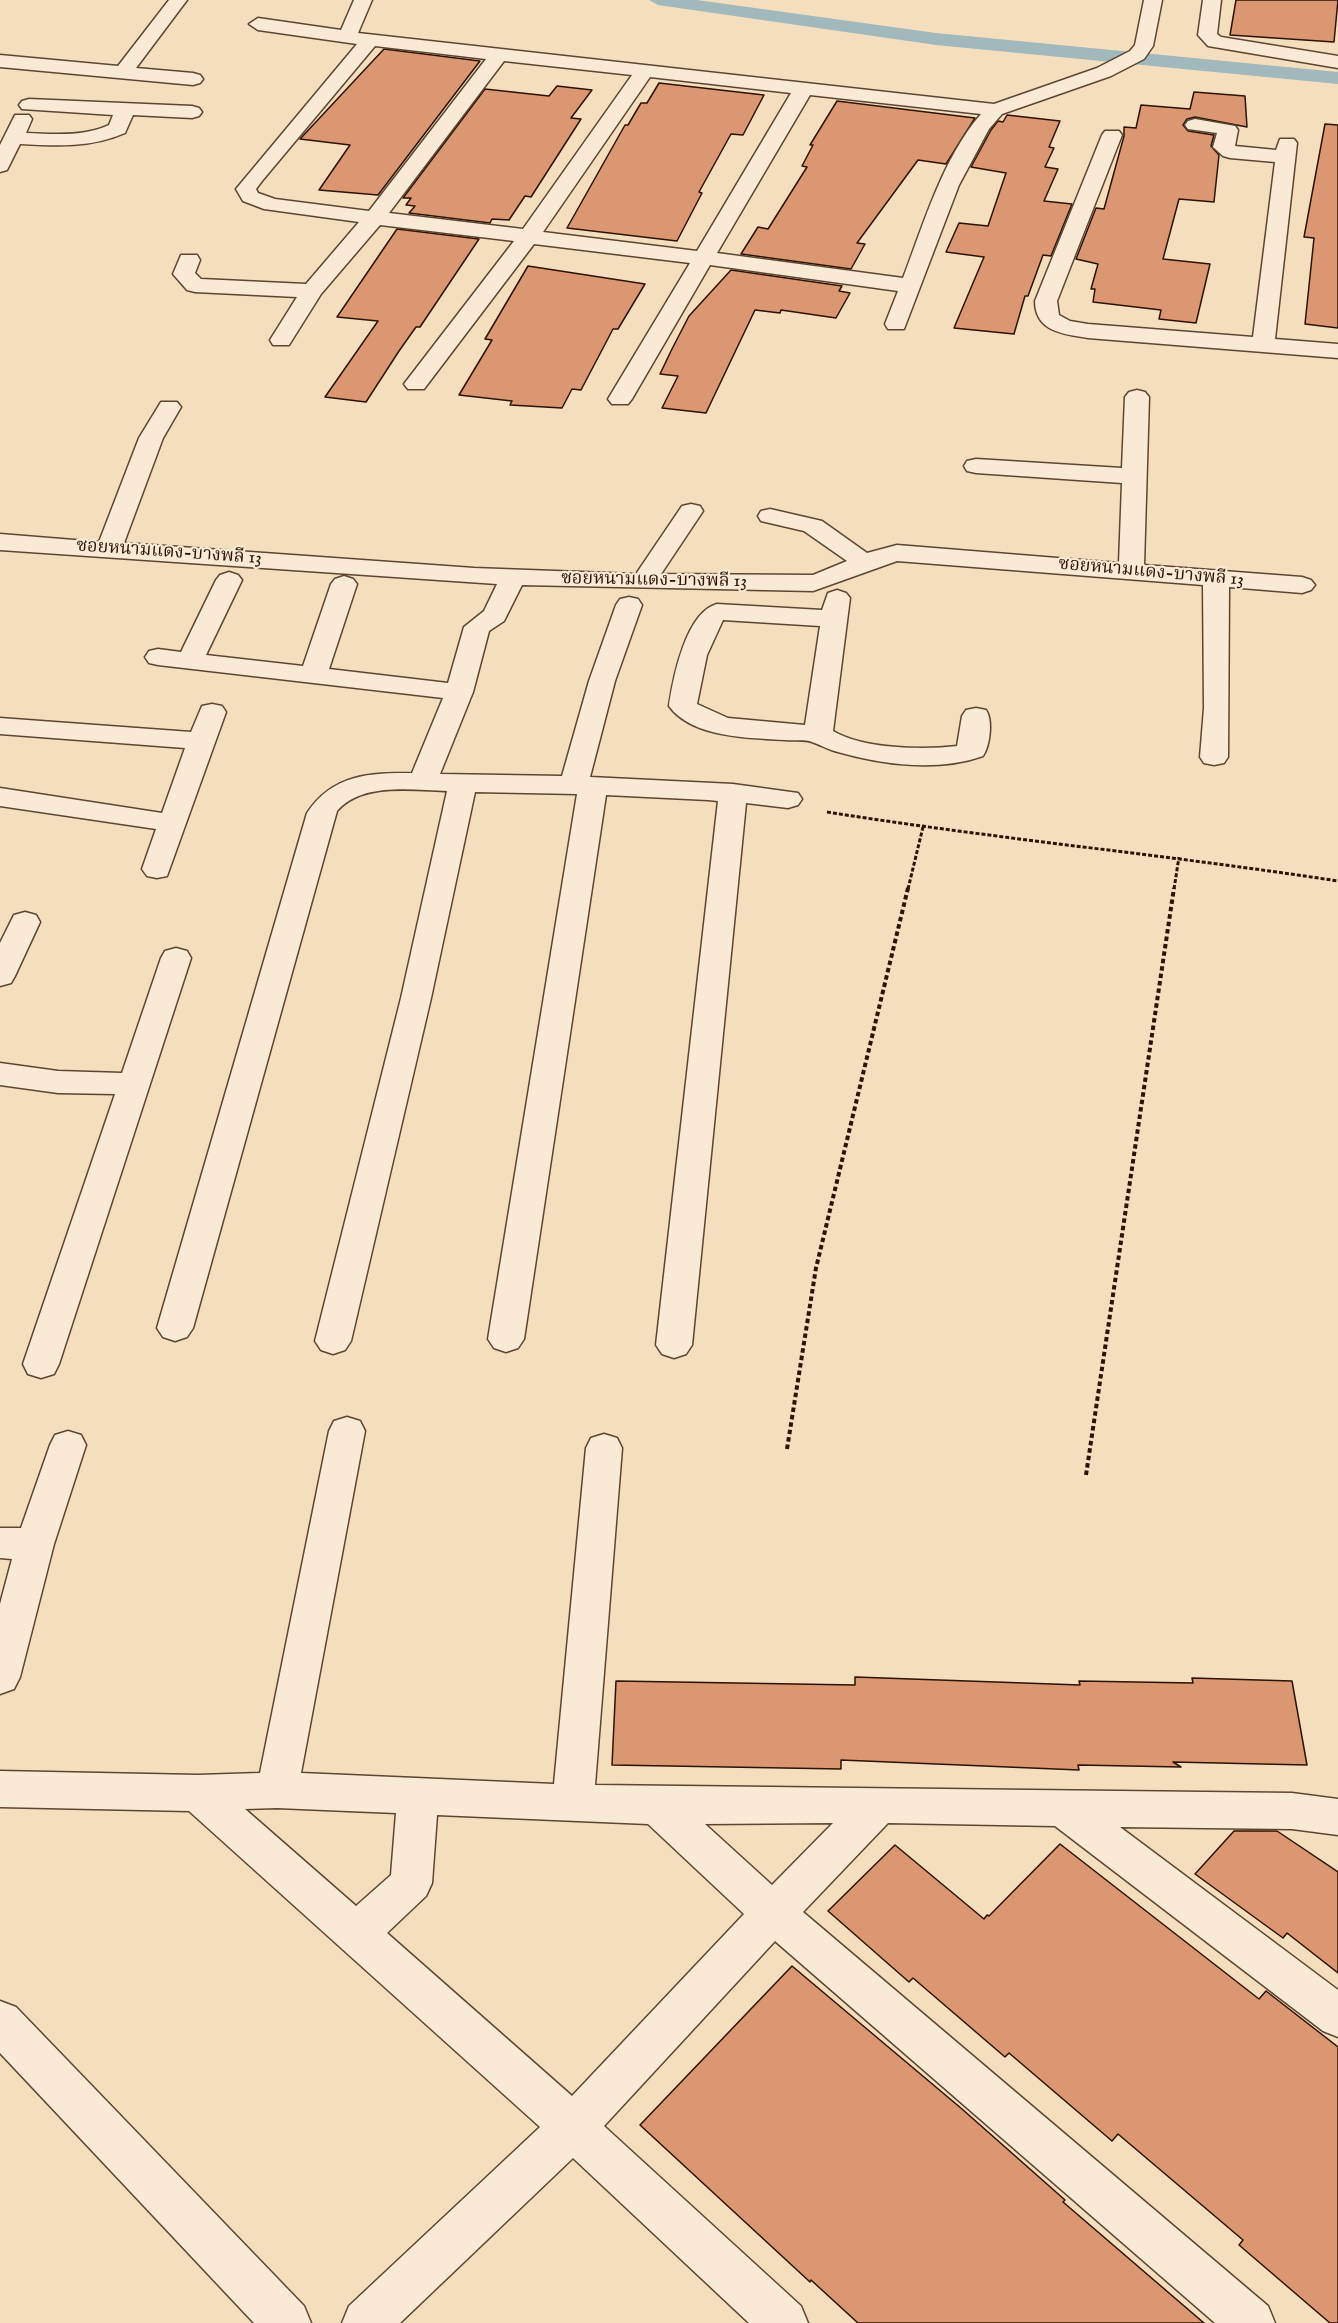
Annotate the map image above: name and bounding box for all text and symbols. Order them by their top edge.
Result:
street label: ซอยหนามแดง-บางพลี 13 [75,536,263,570]
street label: ซอยหนามแดง-บางพลี 13 [1057,554,1245,592]
street label: ซอยหนามแดง-บางพลี 13 [561,569,747,593]

